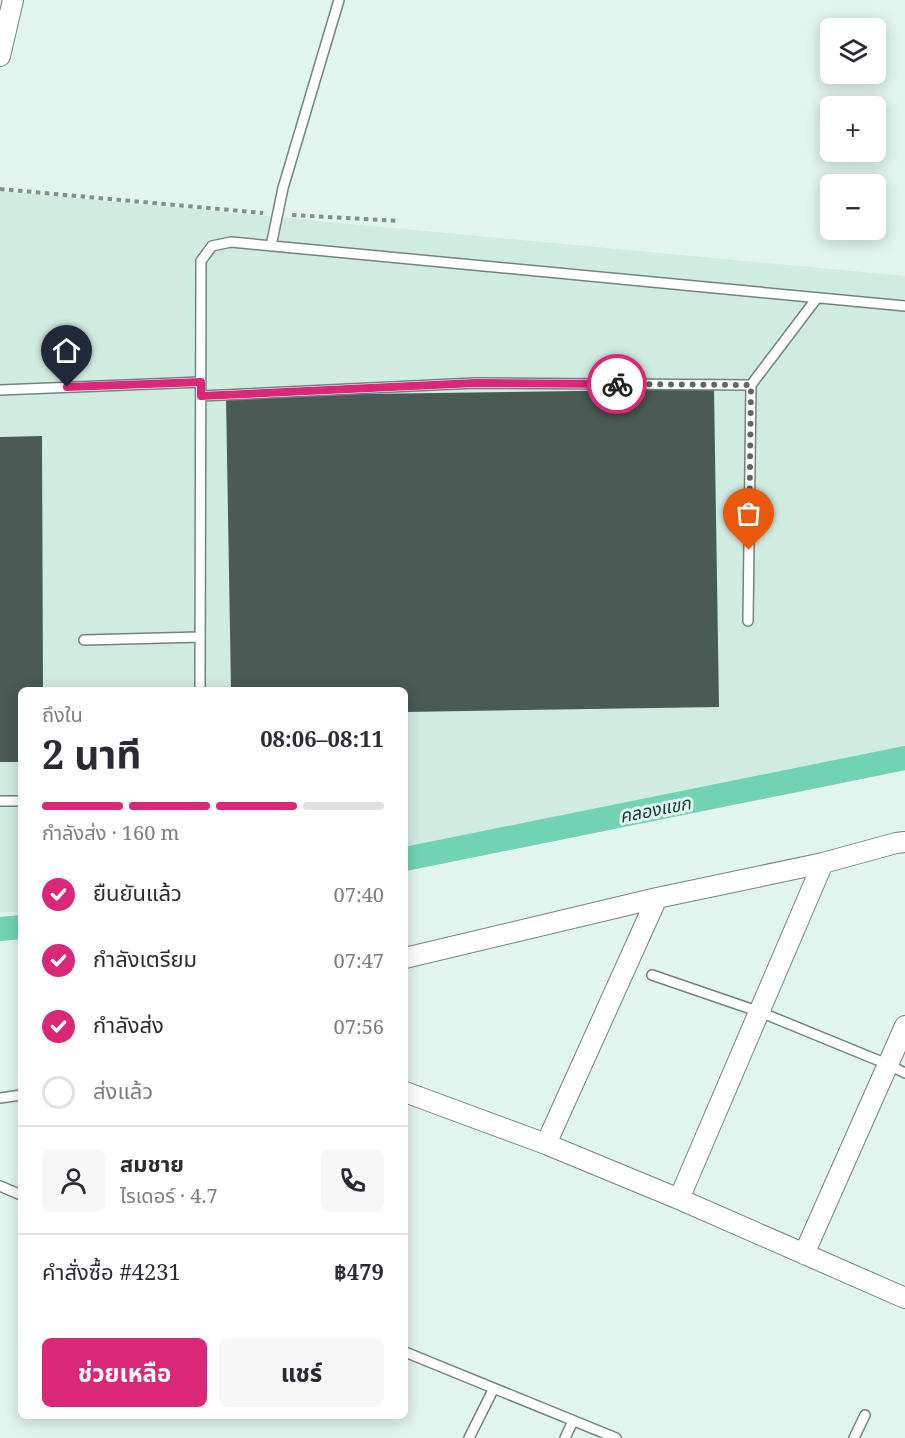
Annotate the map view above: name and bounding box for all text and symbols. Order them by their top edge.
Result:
map controls [820,18,886,240]
button: layers [820,18,886,84]
button: + [820,96,886,162]
button: − [820,174,886,240]
pin [41,325,92,387]
icon: home [50,334,83,367]
courier [587,354,647,414]
icon: bike [601,368,634,401]
pin [723,488,774,550]
icon: bag [732,497,765,530]
text: ถึงใน [42,701,83,728]
text: 08:06–08:11 [260,723,384,753]
text: 2 นาที [42,727,141,780]
water label: คลองแขก [617,790,694,828]
text: กำลังส่ง · 160 m [42,819,180,846]
text: ยืนยันแล้ว [93,877,182,907]
icon: check [42,878,75,911]
text: 07:40 [334,881,384,908]
text: กำลังเตรียม [93,943,197,973]
icon: check [42,944,75,977]
text: 07:47 [334,947,384,974]
text: กำลังส่ง [93,1009,164,1039]
icon: check [42,1010,75,1043]
text: 07:56 [334,1013,384,1040]
text: ส่งแล้ว [93,1075,153,1105]
text: สมชาย [120,1148,184,1178]
button: person [42,1149,105,1212]
button: phone [321,1149,384,1212]
text: ไรเดอร์ · 4.7 [120,1182,218,1209]
text: คำสั่งซื้อ #4231 [42,1256,181,1286]
text: ฿479 [334,1256,384,1286]
button: ช่วยเหลือ [42,1338,207,1407]
button: แชร์ [219,1338,384,1407]

